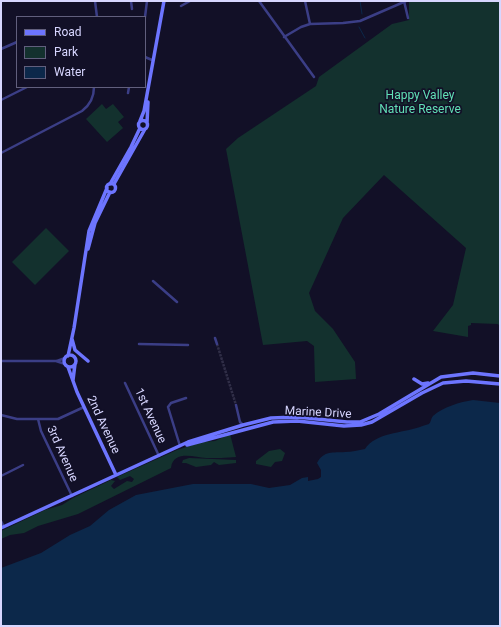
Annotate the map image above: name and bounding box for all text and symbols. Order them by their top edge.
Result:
legend [16,16,146,88]
text: Road [54,25,82,39]
text: Park [54,45,78,59]
text: Water [54,65,85,79]
park label: Happy Valley Nature Reserve [379,89,461,117]
street label: 1st Avenue [131,386,169,446]
street label: 2nd Avenue [83,394,123,456]
street label: Marine Drive [284,404,352,422]
street label: 3rd Avenue [43,424,81,484]

